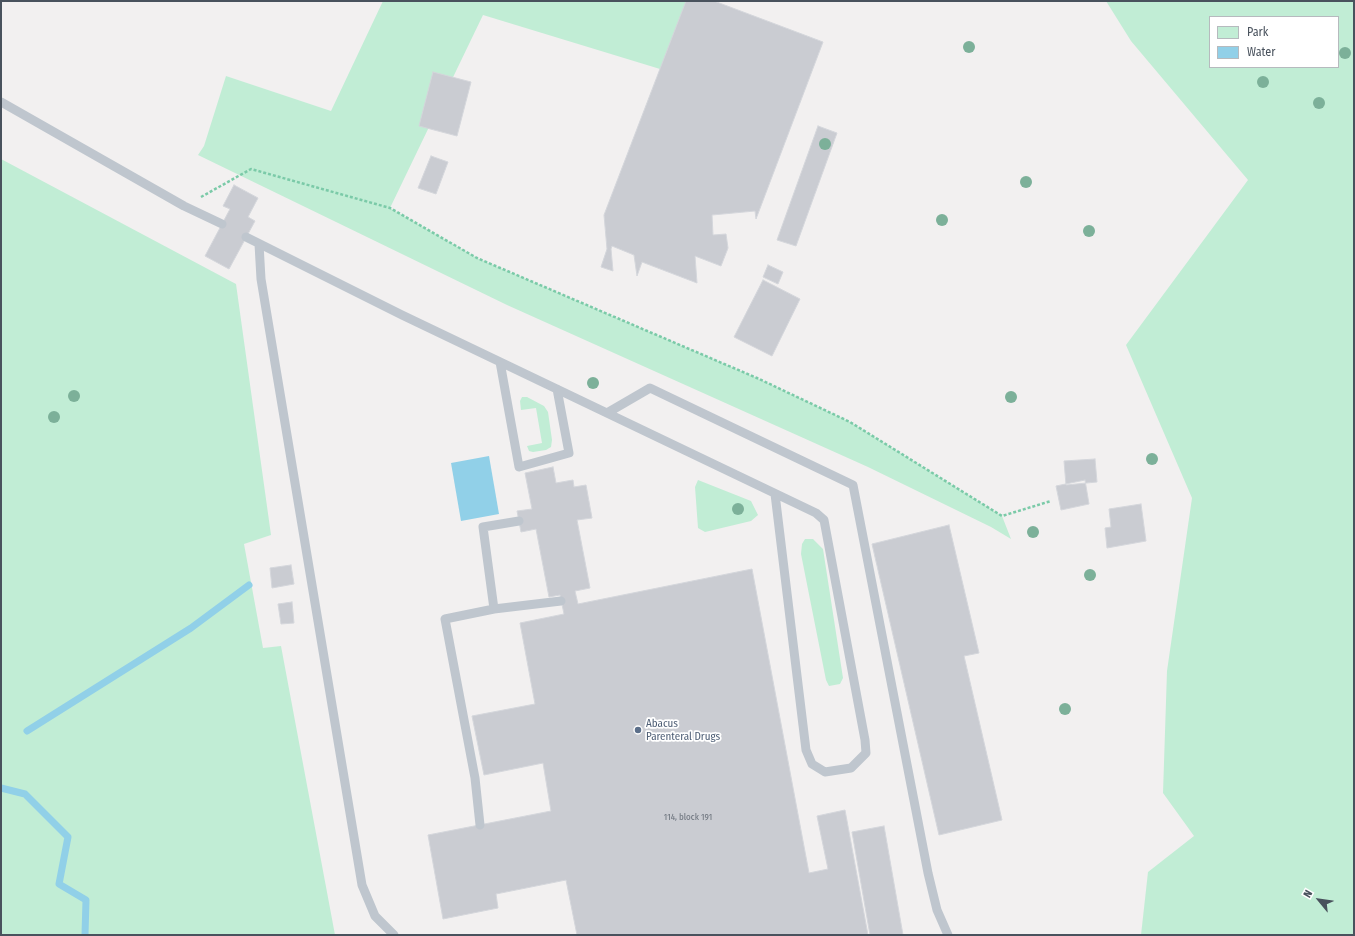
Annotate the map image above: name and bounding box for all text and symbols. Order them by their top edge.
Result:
legend [1209,16,1339,68]
text: Park [1247,25,1268,39]
text: Water [1247,45,1275,59]
place label: Abacus Parenteral Drugs [646,717,720,743]
marker: Abacus Parenteral Drugs [633,725,643,735]
house number: 114, block 191 [664,812,712,822]
north arrow [1299,880,1339,920]
text: N [1301,888,1315,900]

